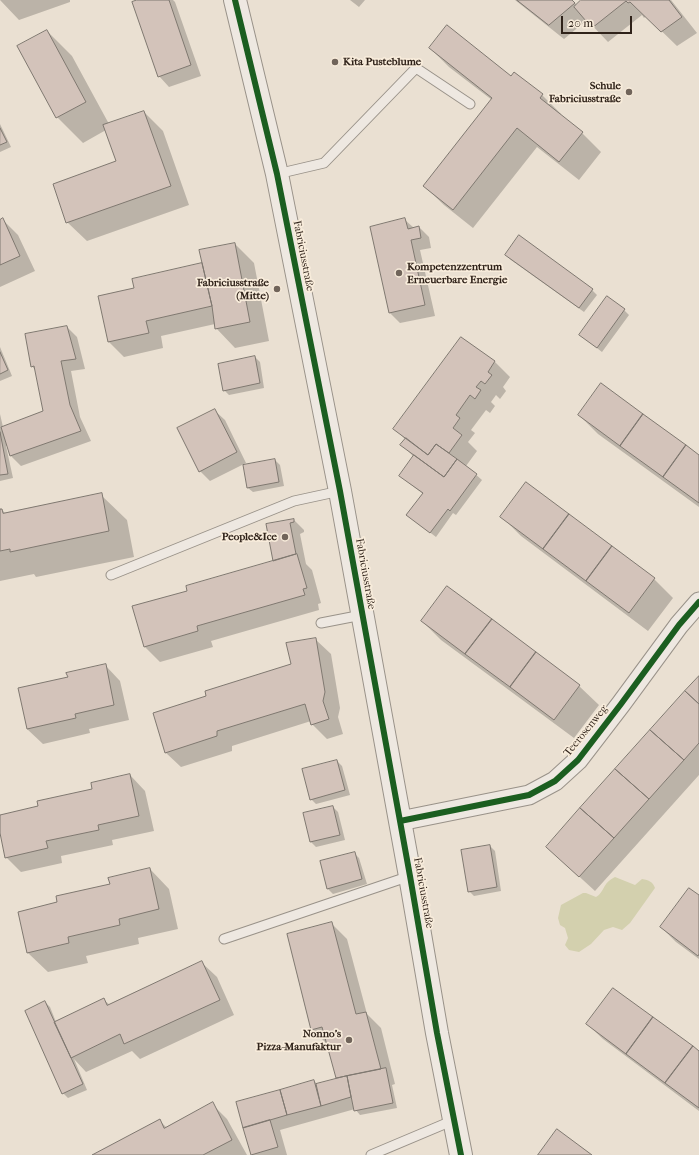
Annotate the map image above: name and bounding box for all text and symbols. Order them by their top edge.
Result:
scale bar [563,8,634,34]
text: 20 m [568,16,593,30]
place label: Kita Pusteblume [343,55,421,69]
marker: Kita Pusteblume [330,57,340,67]
place label: Schule Fabriciusstraße [549,79,621,105]
marker: Schule Fabriciusstraße [624,87,634,97]
street label: Fabriciusstraße [290,219,316,293]
place label: Kompetenzzentrum Erneuerbare Energie [407,260,507,286]
marker: Kompetenzzentrum Erneuerbare Energie [394,268,404,278]
place label: Fabriciusstraße (Mitte) [197,276,269,302]
marker: Fabriciusstraße (Mitte) [272,284,282,294]
place label: People&Ice [222,530,277,544]
marker: People&Ice [280,532,290,542]
street label: Fabriciusstraße [352,537,378,611]
street label: Teerosenweg [561,703,611,759]
street label: Fabriciusstraße [410,856,436,930]
place label: Nonno's Pizza-Manufaktur [257,1027,341,1053]
marker: Nonno's Pizza-Manufaktur [344,1035,354,1045]

